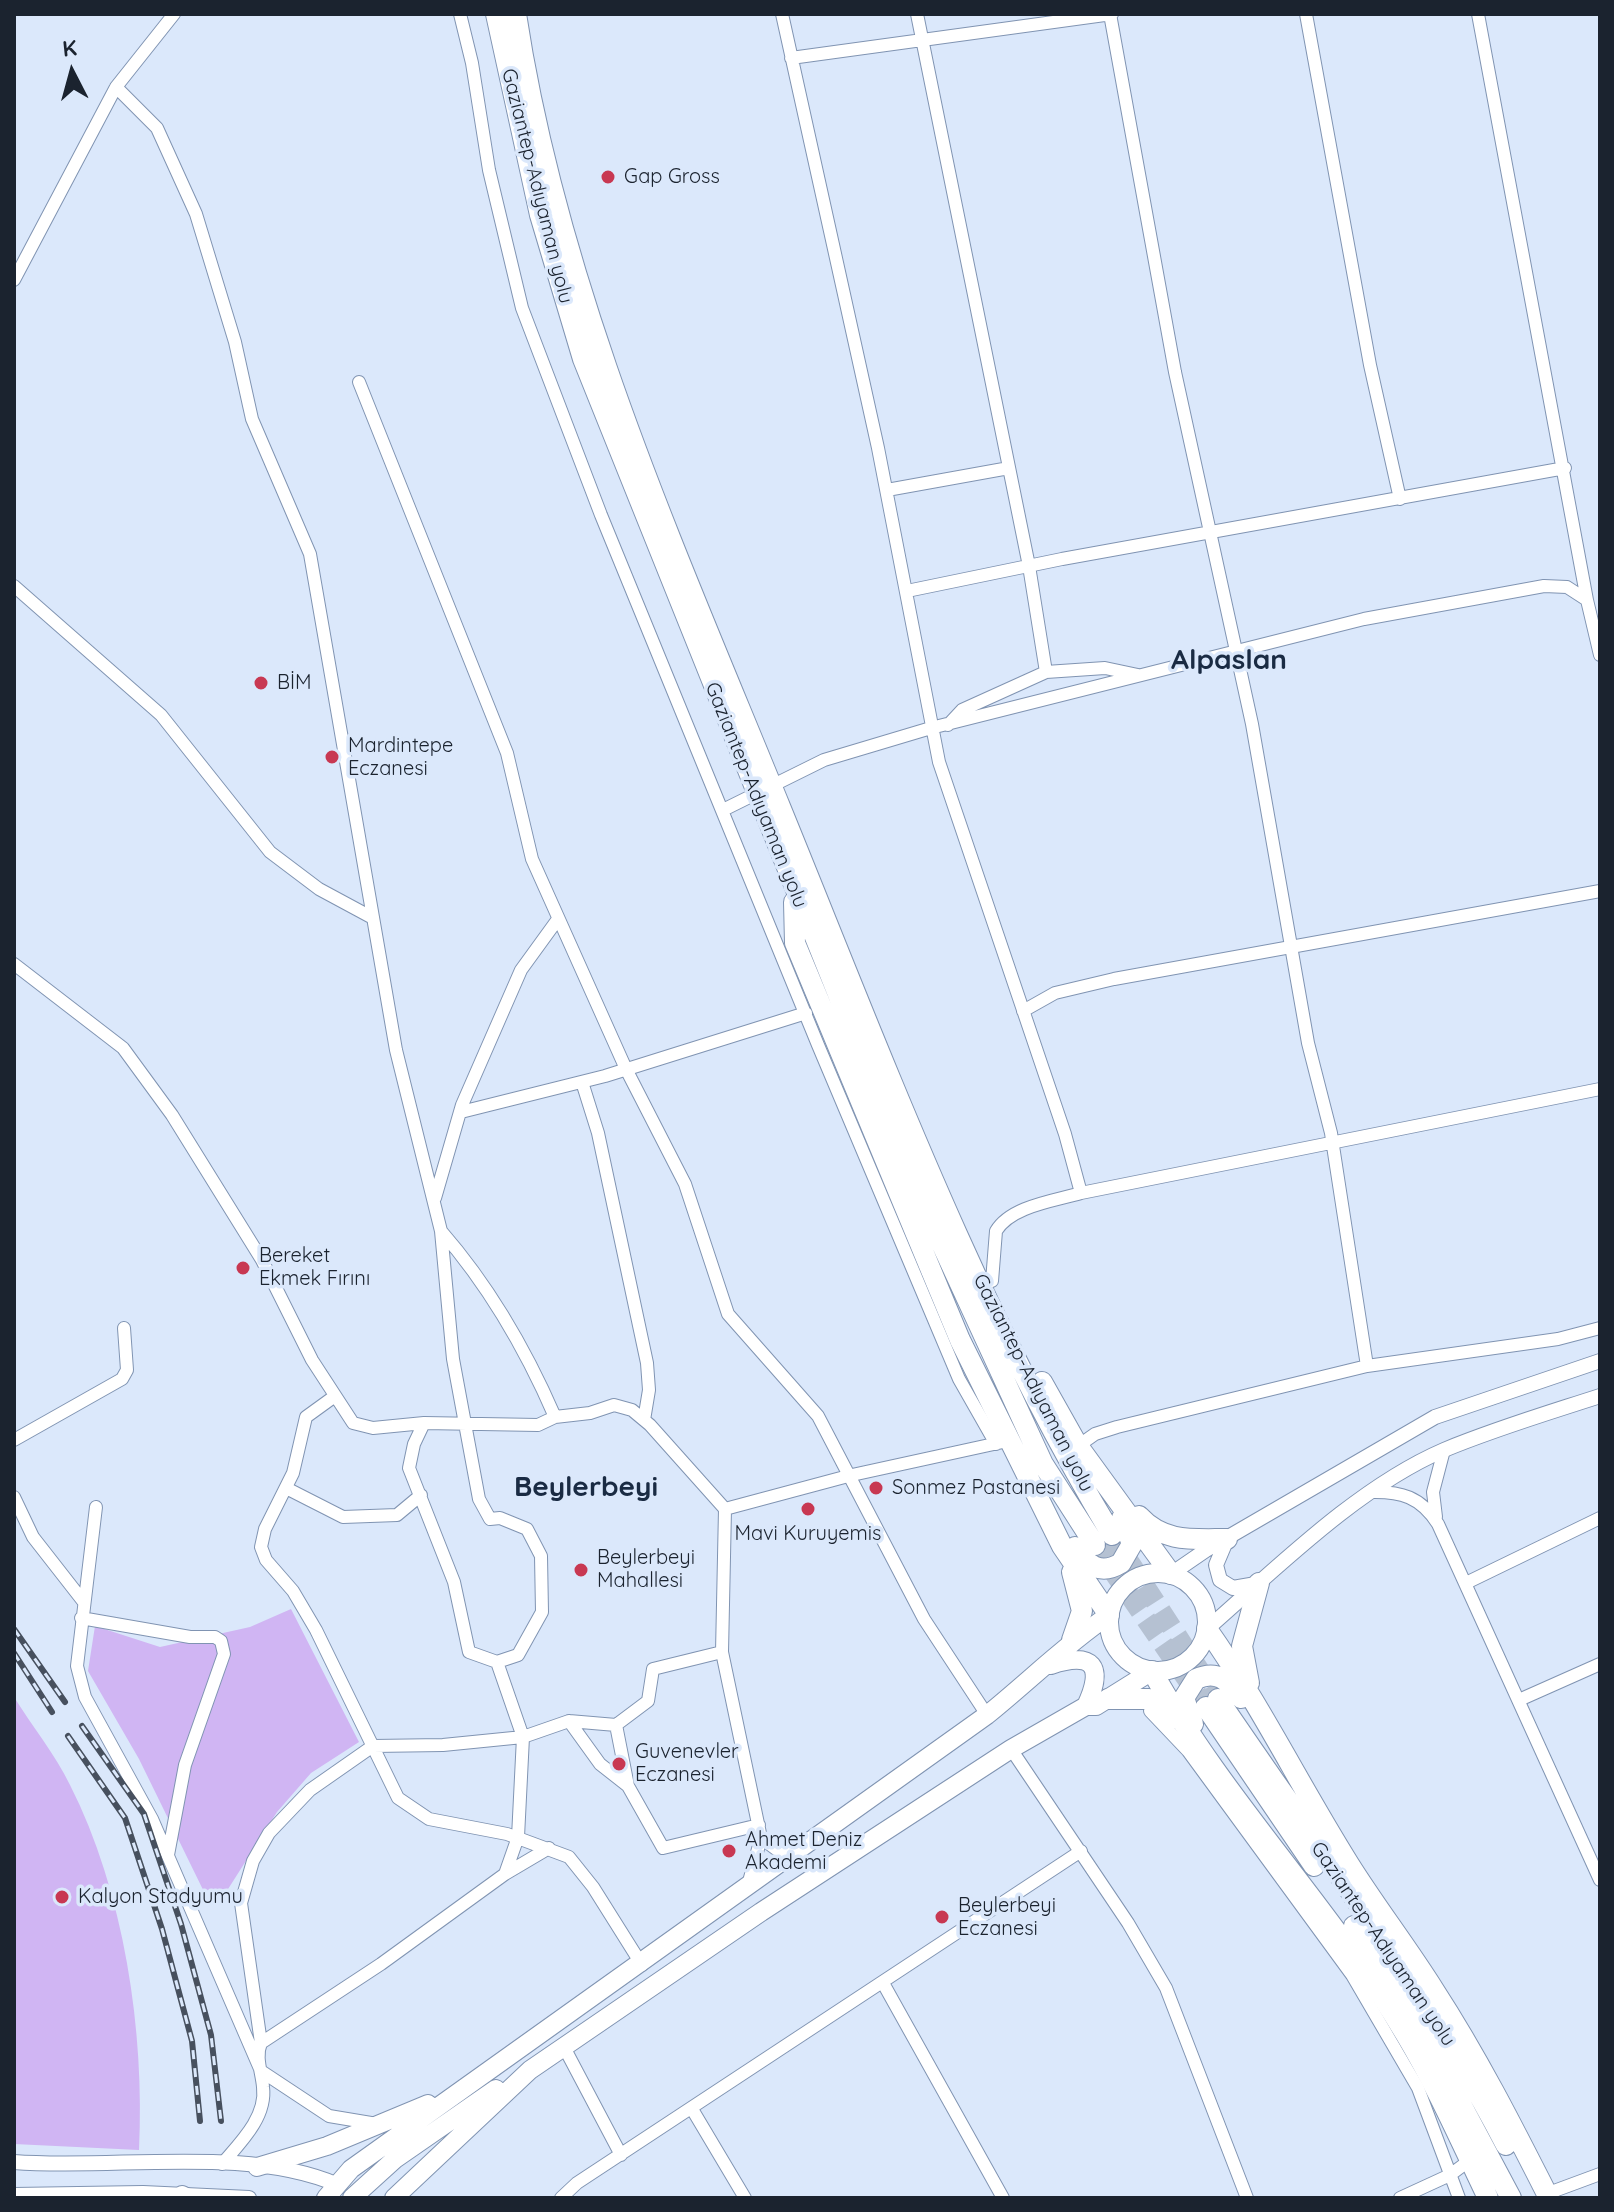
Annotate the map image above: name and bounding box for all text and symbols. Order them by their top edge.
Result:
north arrow [32,32,112,112]
text: K [61,33,78,63]
street label: Gaziantep-Adıyaman yolu [496,66,578,306]
place label: Gap Gross [624,165,720,189]
marker: Gap Gross [599,168,617,186]
district label: Alpaslan [1171,644,1287,678]
place label: BİM [277,671,312,695]
marker: BİM [252,674,270,692]
street label: Gaziantep-Adıyaman yolu [700,679,812,911]
place label: Mardintepe Eczanesi [348,734,453,781]
marker: Mardintepe Eczanesi [323,748,341,766]
place label: Bereket Ekmek Fırını [259,1244,370,1291]
marker: Bereket Ekmek Fırını [234,1259,252,1277]
street label: Gaziantep-Adıyaman yolu [968,1270,1098,1496]
district label: Beylerbeyi [514,1471,658,1505]
place label: Sonmez Pastanesi [892,1476,1060,1500]
marker: Sonmez Pastanesi [867,1479,885,1497]
marker: Mavi Kuruyemis [799,1500,817,1518]
place label: Mavi Kuruyemis [735,1522,881,1546]
place label: Beylerbeyi Mahallesi [597,1546,695,1593]
marker: Beylerbeyi Mahallesi [572,1561,590,1579]
place label: Guvenevler Eczanesi [635,1740,739,1787]
marker: Guvenevler Eczanesi [610,1755,628,1773]
place label: Ahmet Deniz Akademi [745,1828,862,1875]
street label: Gaziantep-Adıyaman yolu [1306,1837,1460,2051]
marker: Ahmet Deniz Akademi [720,1842,738,1860]
place label: Kalyon Stadyumu [78,1885,243,1909]
marker: Kalyon Stadyumu [53,1888,71,1906]
place label: Beylerbeyi Eczanesi [958,1894,1056,1941]
marker: Beylerbeyi Eczanesi [933,1908,951,1926]

